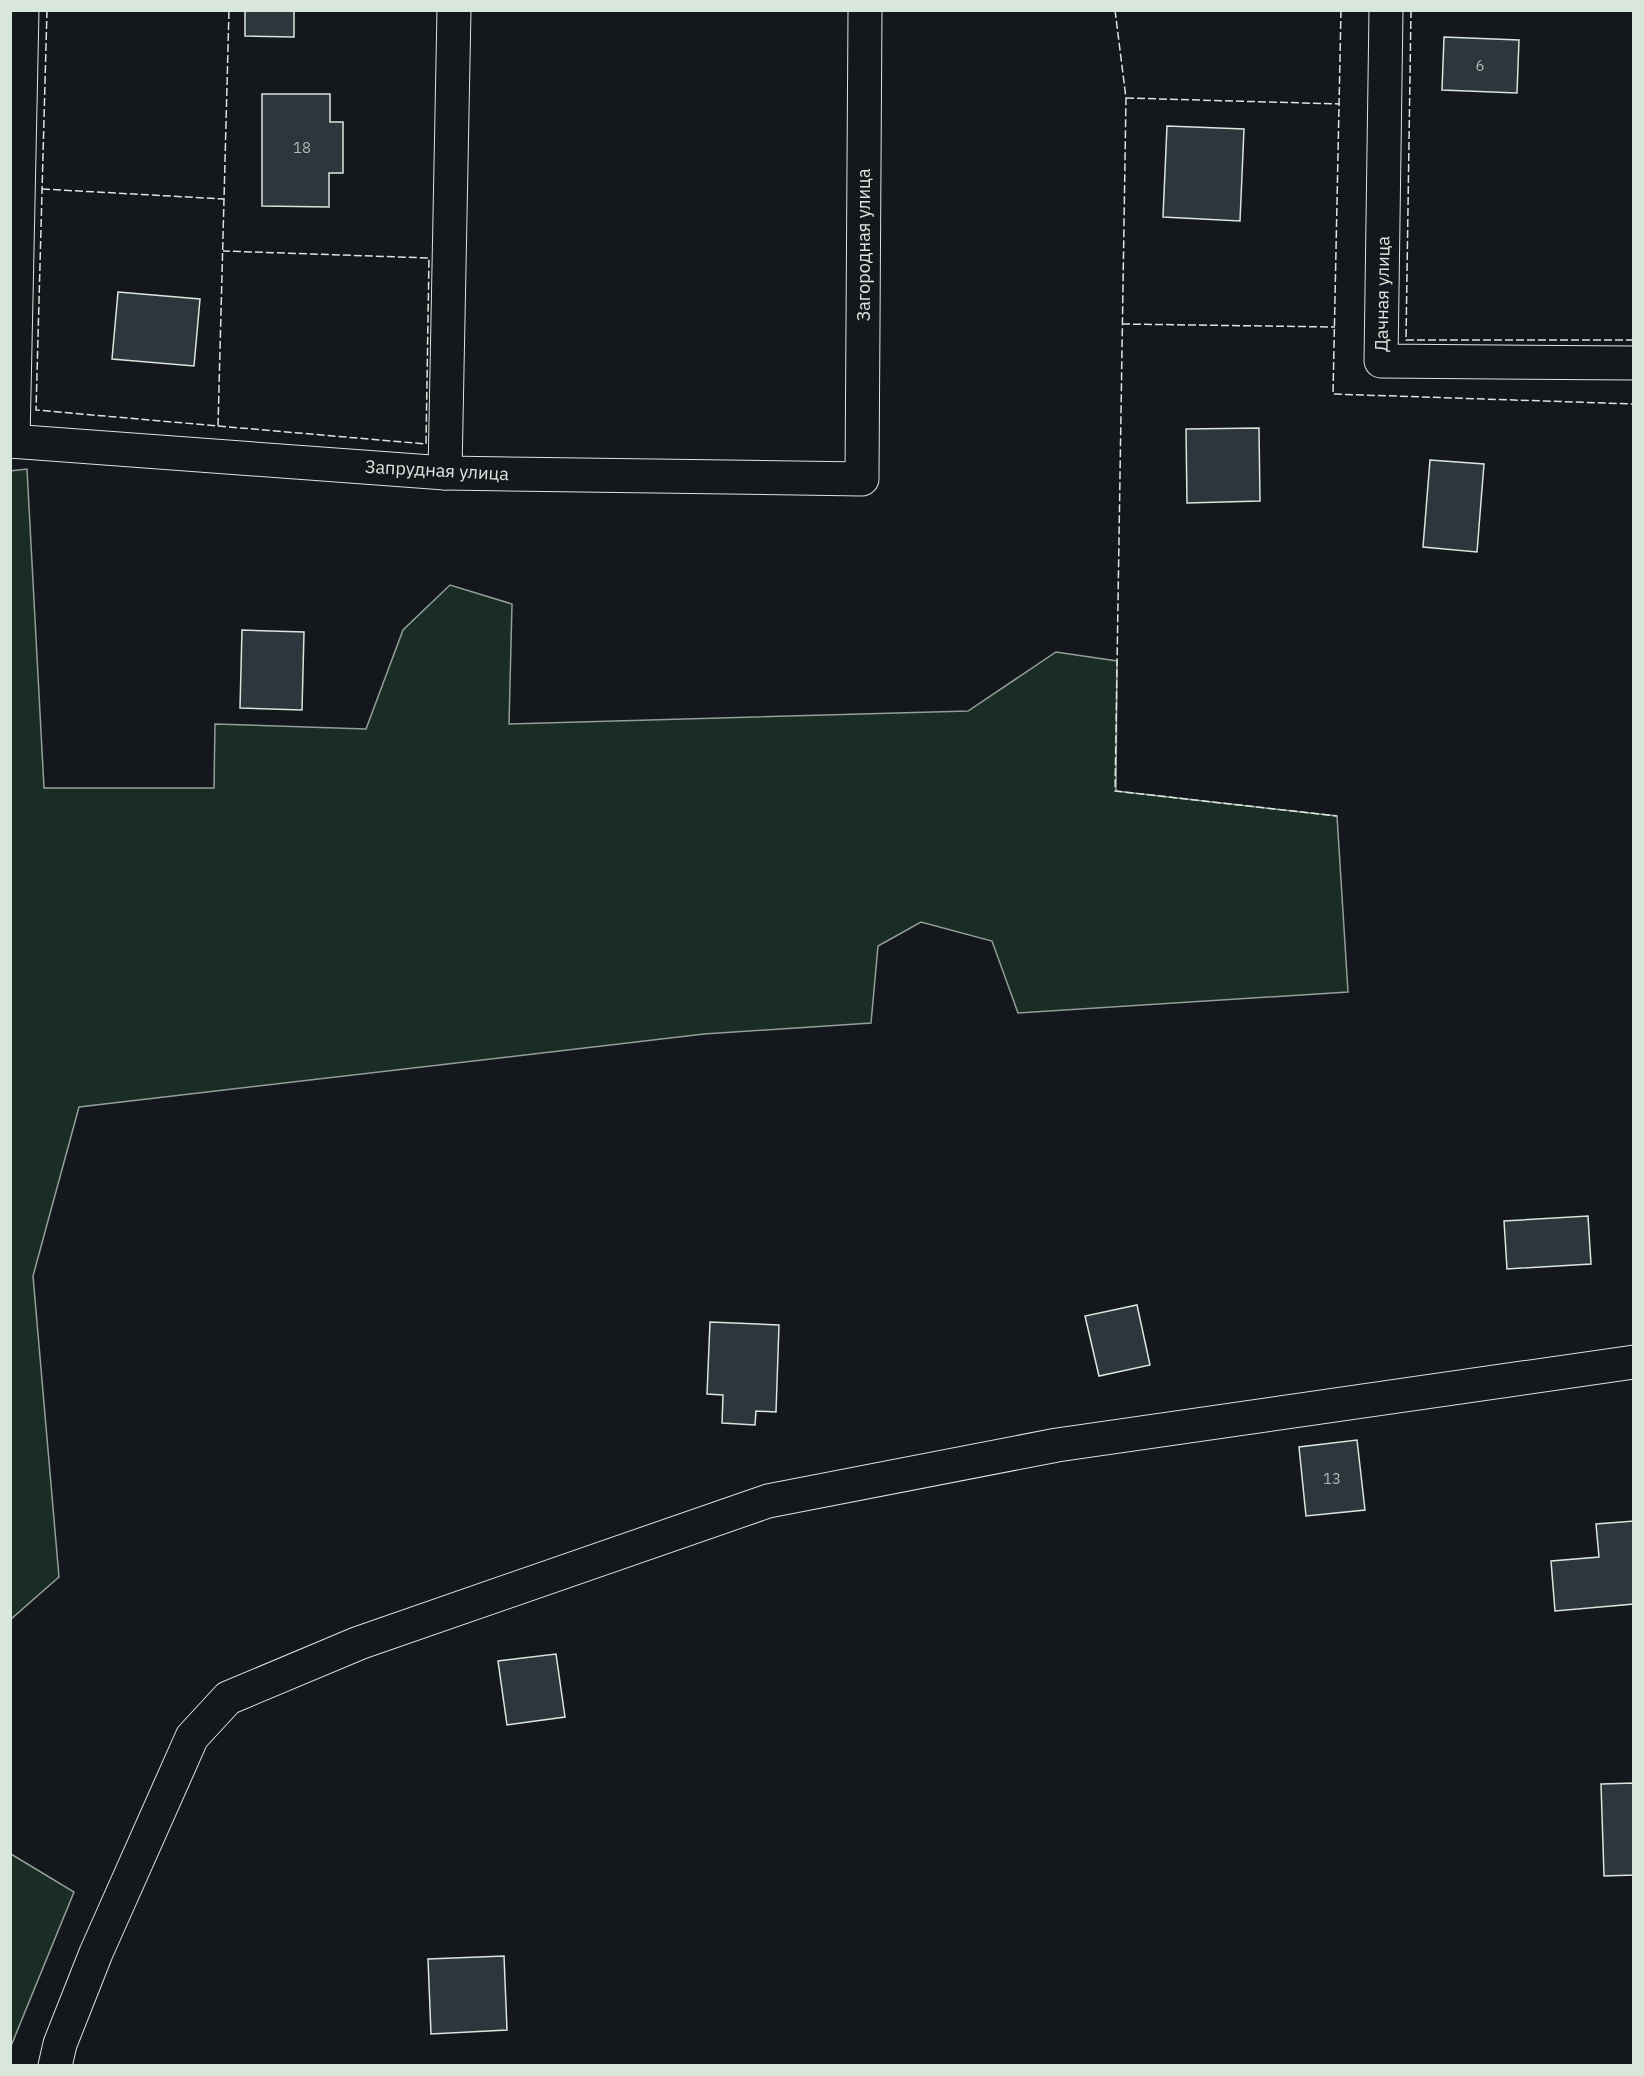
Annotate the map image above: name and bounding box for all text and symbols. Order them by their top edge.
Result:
house number: 6 [1475,56,1485,75]
house number: 18 [293,138,311,157]
street label: Загородная улица [852,168,875,322]
street label: Дачная улица [1369,235,1395,352]
street label: Запрудная улица [364,455,510,485]
house number: 13 [1323,1469,1341,1488]

